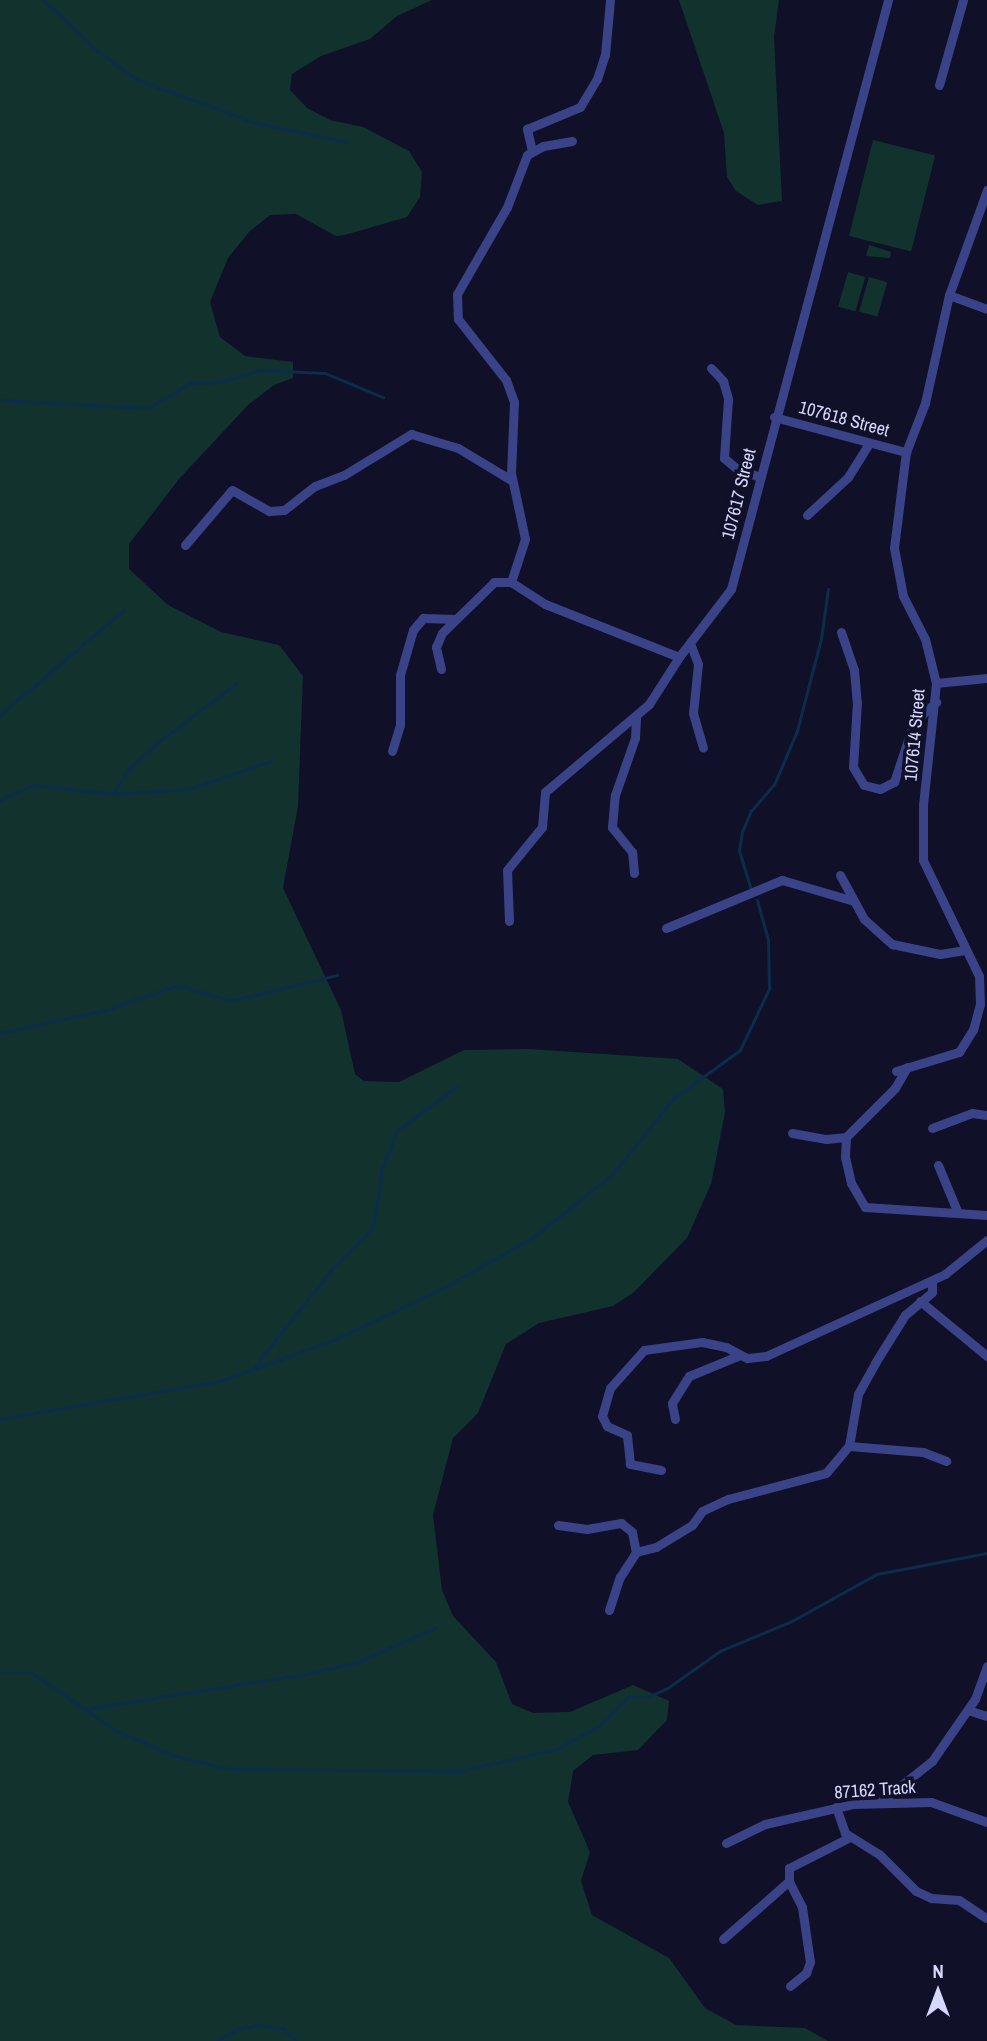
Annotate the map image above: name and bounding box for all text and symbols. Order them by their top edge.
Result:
street label: 107618 Street [796,397,892,441]
street label: 107617 Street [717,446,761,542]
street label: 107614 Street [900,688,930,782]
street label: 87162 Track [834,1776,916,1804]
north arrow [903,1957,973,2027]
text: N [932,1958,944,1984]

